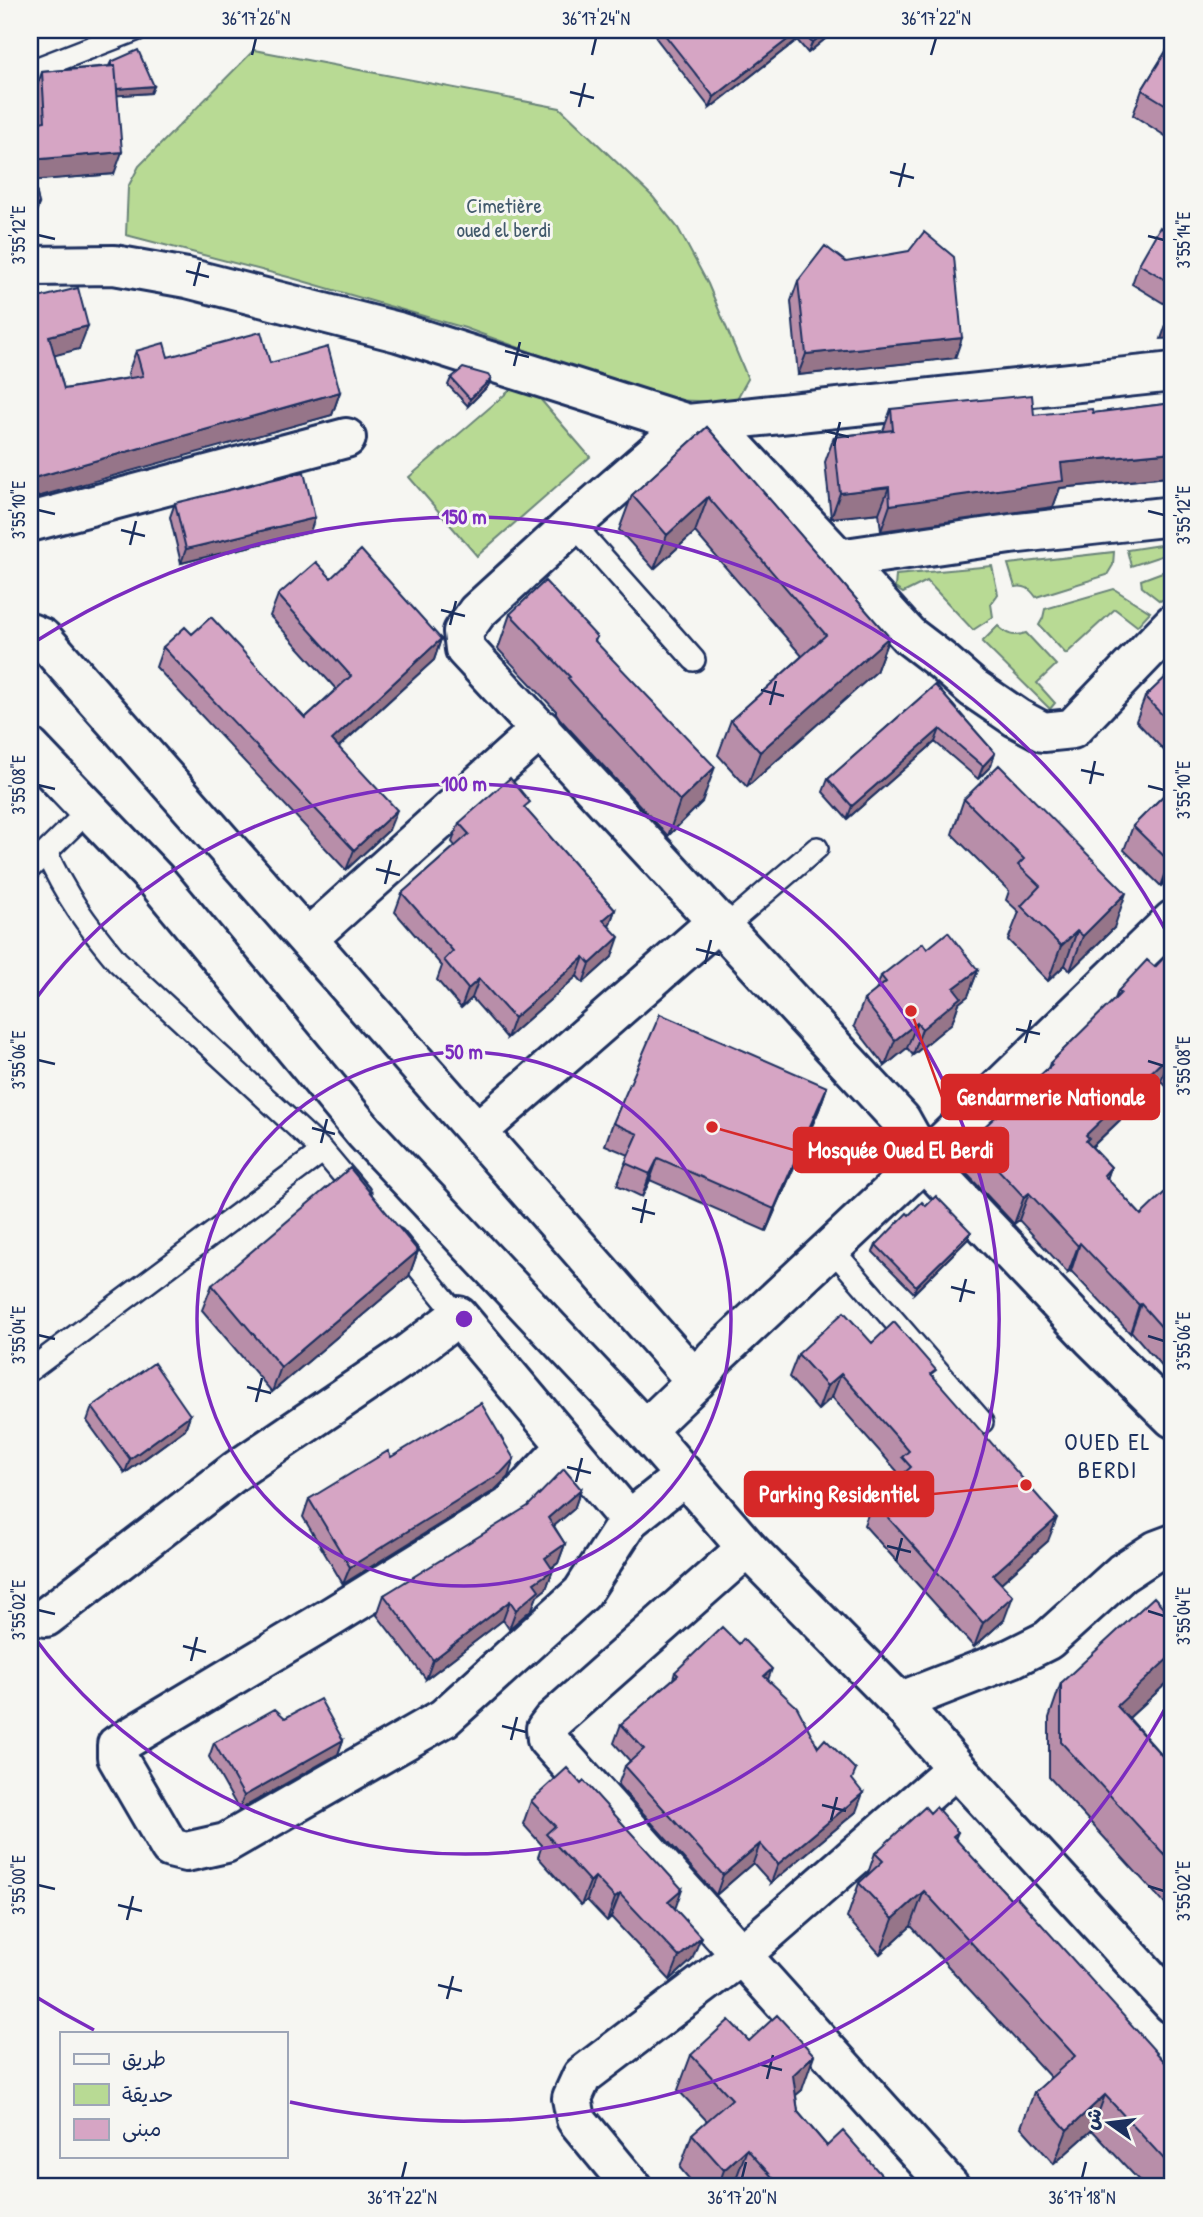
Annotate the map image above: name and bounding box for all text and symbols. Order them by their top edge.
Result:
text: 36°17'26"N [222,6,290,31]
text: 36°17'24"N [562,6,630,31]
text: 36°17'22"N [901,6,971,31]
park label: Cimetière oued el berdi [456,191,552,244]
text: 3°55'12"E [6,206,31,264]
text: 3°55'14"E [1171,211,1196,269]
text: 3°55'10"E [6,481,31,539]
text: 3°55'12"E [1171,486,1196,544]
text: 150 m [441,502,487,531]
text: 3°55'08"E [6,755,31,815]
text: 3°55'10"E [1171,761,1196,819]
text: 100 m [441,769,487,798]
text: 3°55'06"E [6,1030,31,1090]
text: 3°55'08"E [1171,1036,1196,1096]
text: 50 m [445,1037,483,1066]
callout: Gendarmerie Nationale [942,1075,1159,1119]
text: Gendarmerie Nationale [957,1081,1146,1112]
callout: Mosquée Oued El Berdi [794,1128,1008,1172]
text: Mosquée Oued El Berdi [808,1134,994,1166]
text: 3°55'04"E [6,1306,31,1364]
centre of rings [452,1307,476,1331]
text: 3°55'06"E [1171,1311,1196,1371]
district label: OUED EL BERDI [1064,1425,1152,1485]
callout: Parking Residentiel [745,1472,933,1516]
text: Parking Residentiel [759,1478,920,1510]
text: 3°55'02"E [6,1580,31,1640]
text: 3°55'04"E [1171,1587,1196,1645]
text: 3°55'00"E [6,1855,31,1915]
text: 3°55'02"E [1171,1861,1196,1921]
legend [60,2032,287,2158]
text: طريق [122,2044,166,2073]
text: حديقة [122,2080,173,2109]
north arrow [1074,2088,1144,2158]
text: ش [1077,2106,1108,2132]
text: مبنى [122,2114,161,2143]
text: 36°17'22"N [367,2185,437,2210]
text: 36°17'20"N [707,2185,777,2210]
text: 36°17'18"N [1048,2185,1116,2210]

